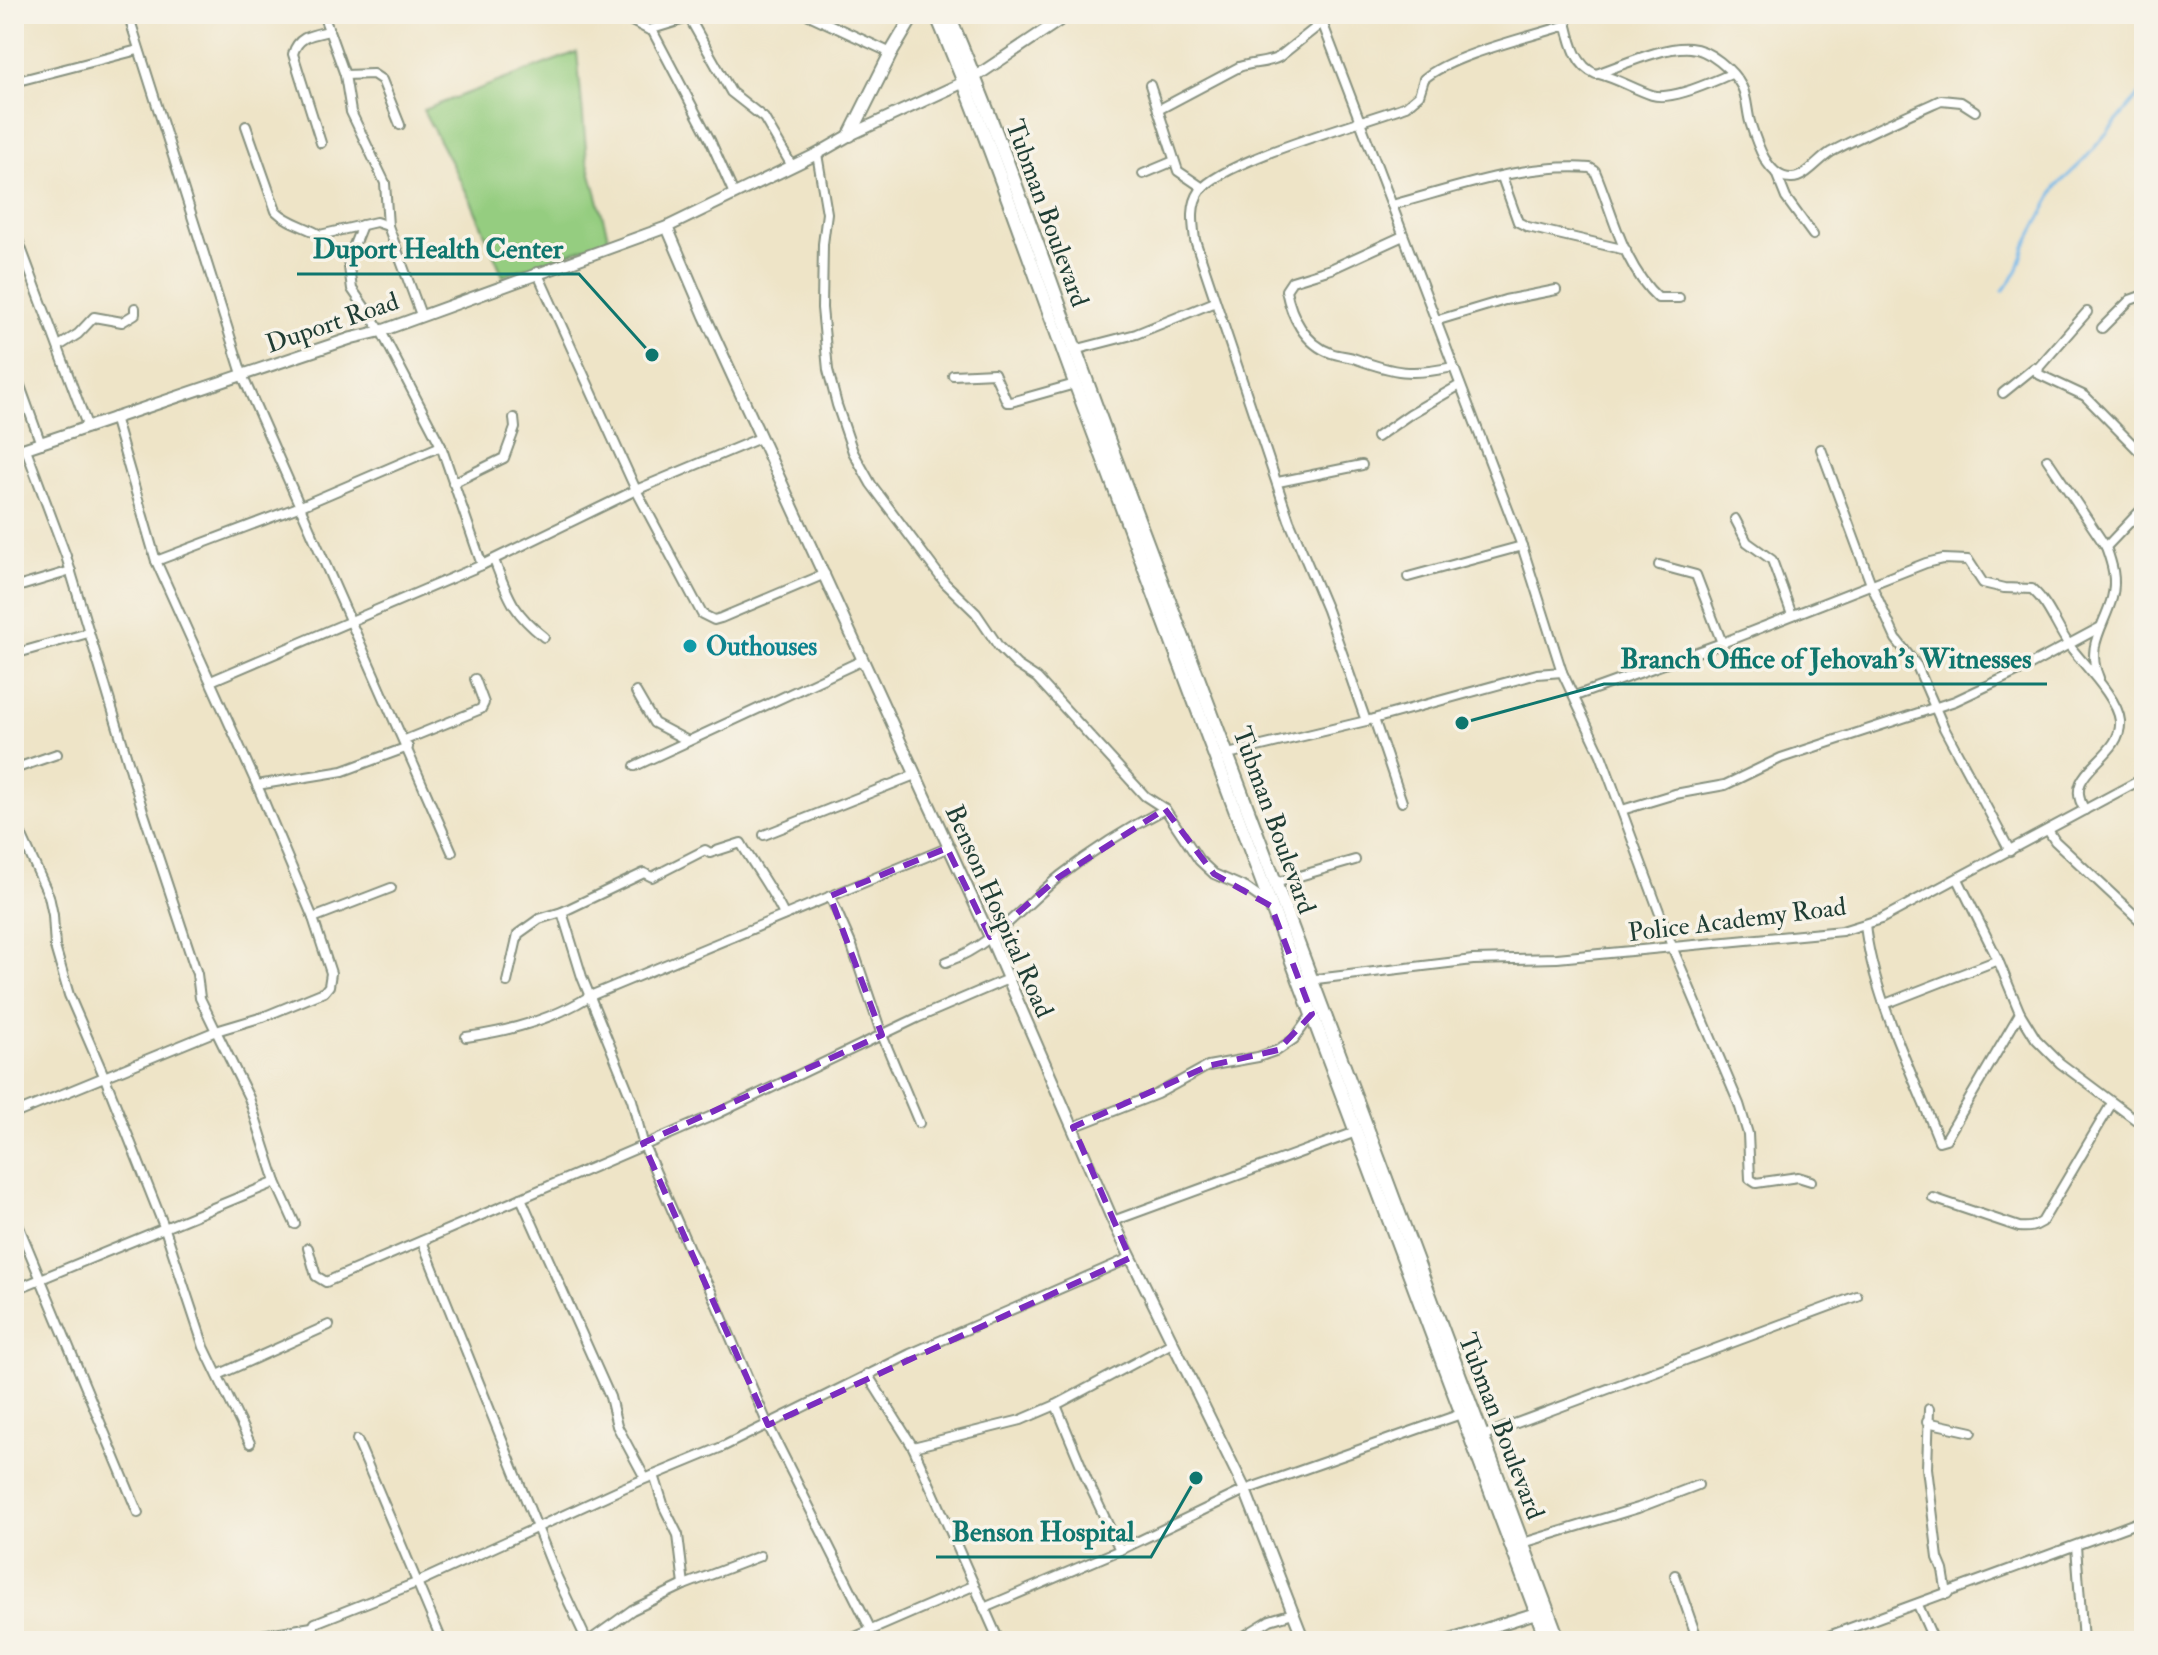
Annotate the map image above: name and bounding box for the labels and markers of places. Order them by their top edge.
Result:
callout: Duport Health Center [297,222,579,274]
place label: Outhouses [706,631,817,663]
callout: Branch Office of Jehovah's Witnesses [1604,632,2047,684]
marker: Outhouses [681,637,699,655]
callout: Benson Hospital [936,1505,1151,1557]

